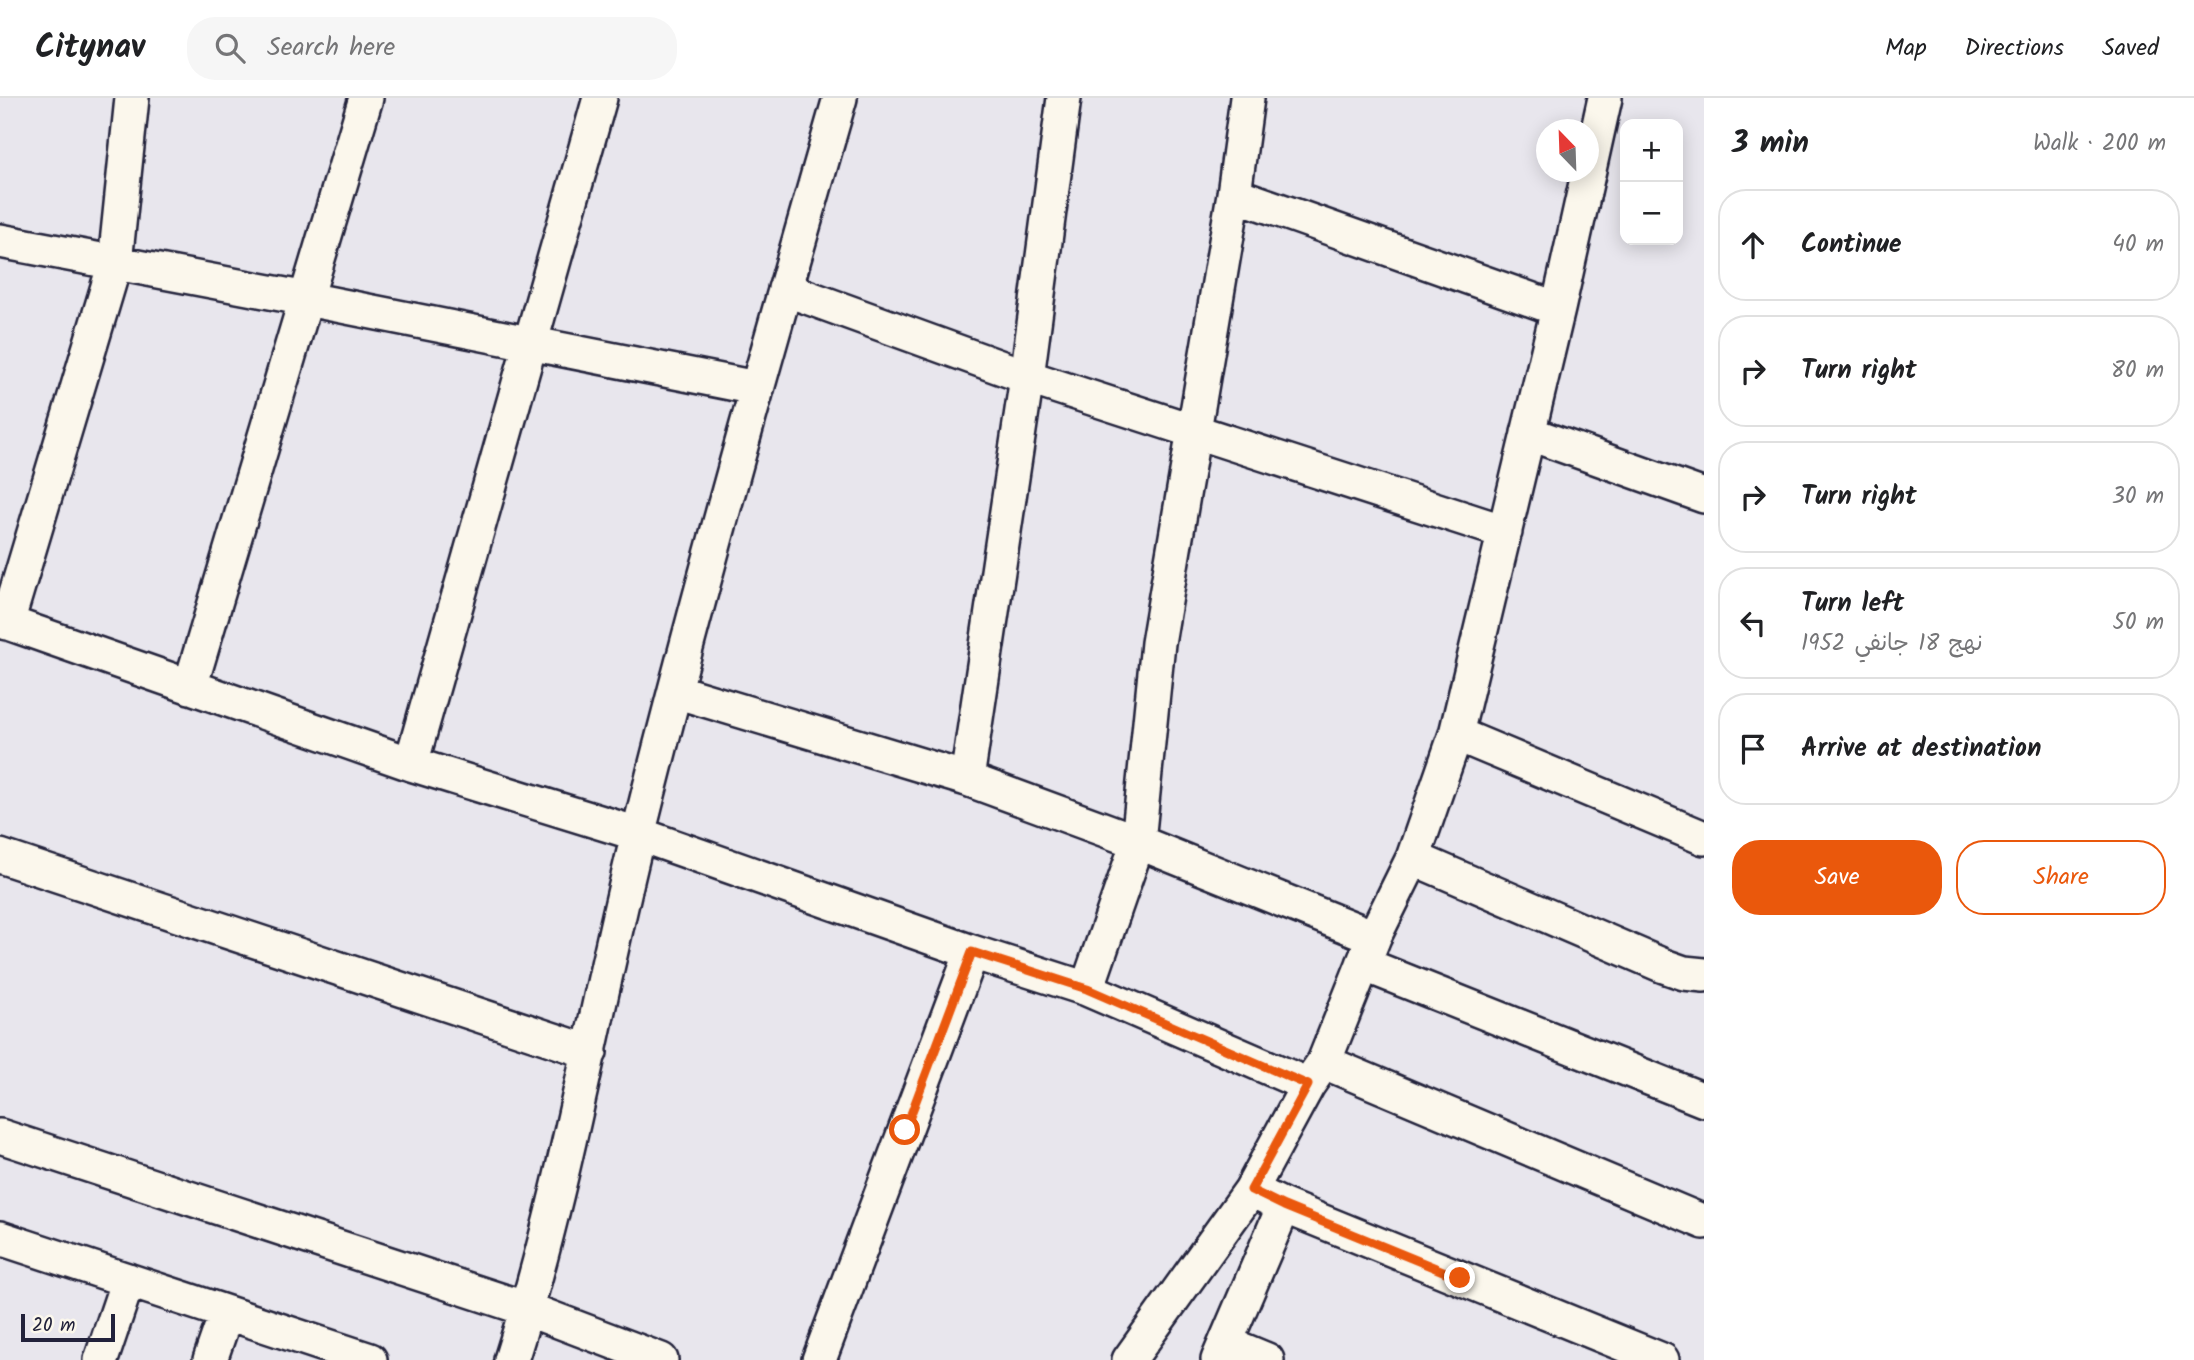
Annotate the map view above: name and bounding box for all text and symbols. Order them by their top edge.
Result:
search box [187,17,677,80]
text: Citynav [35,22,145,75]
text: Search here [267,27,395,69]
icon: search [211,29,249,67]
text: Map [1885,29,1927,68]
text: Directions [1965,29,2064,68]
text: Saved [2102,29,2159,68]
north arrow [1536,119,1599,182]
map controls [1620,119,1683,245]
button: + [1620,119,1683,182]
text: 3 min [1732,120,1809,168]
text: Walk · 200 m [2033,126,2166,162]
button: − [1620,182,1683,245]
text: Continue [1801,224,1902,266]
icon: ahead [1734,226,1772,264]
text: 40 m [2112,227,2164,263]
text: Turn right [1801,350,1917,392]
icon: right [1734,352,1772,390]
text: 80 m [2111,353,2164,389]
text: Turn right [1801,476,1917,518]
icon: right [1734,478,1772,516]
text: 30 m [2112,479,2164,515]
text: Turn left [1801,583,1904,625]
icon: left [1734,604,1772,642]
text: 50 m [2113,605,2164,641]
text: نهج 18 جانفي 1952 [1801,626,1983,662]
text: Arrive at destination [1801,728,2041,770]
icon: arrive [1734,730,1772,768]
button: Save [1732,840,1942,915]
button: Share [1956,840,2166,915]
route start [889,1114,920,1145]
route end [1444,1262,1475,1293]
scale bar [21,1311,116,1343]
text: 20 m [32,1311,75,1341]

